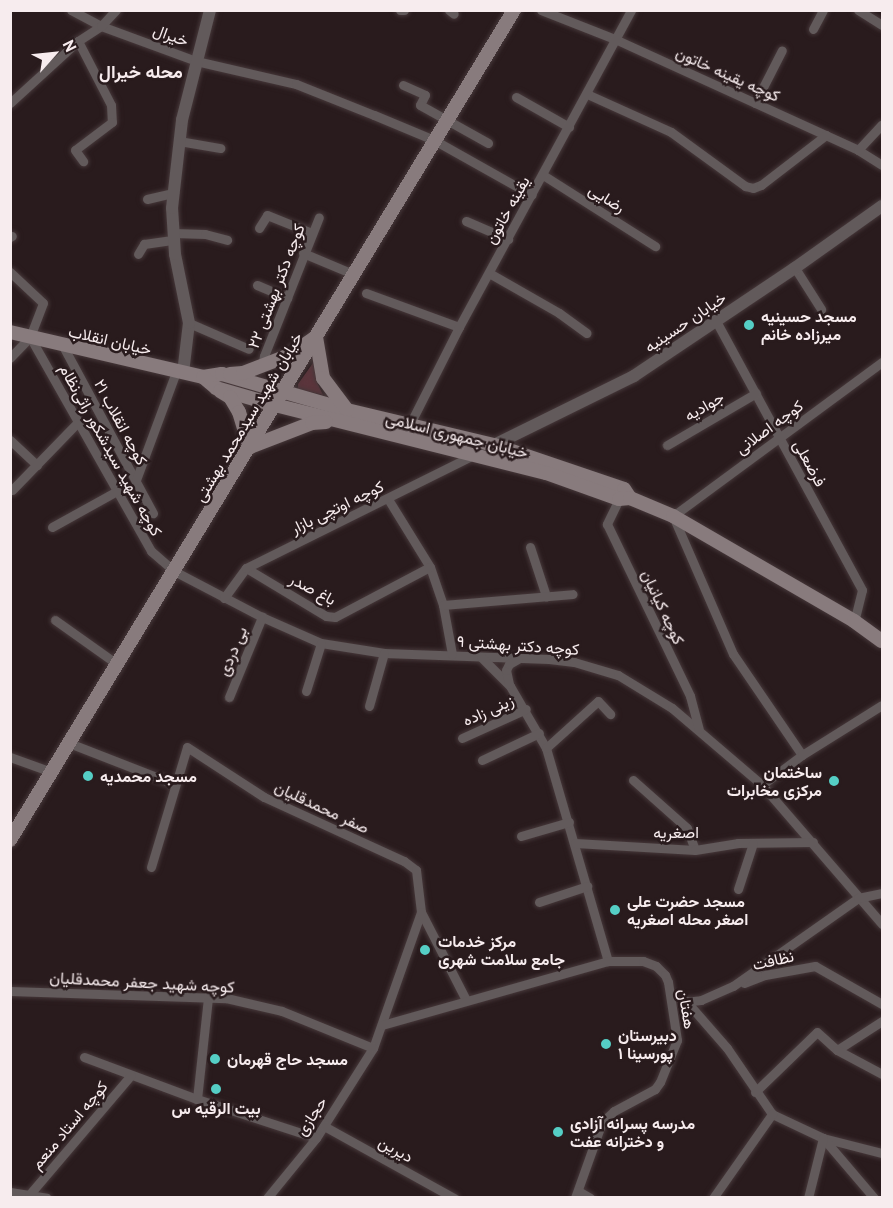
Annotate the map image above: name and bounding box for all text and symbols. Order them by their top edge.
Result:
street label: خیرال [151,20,191,50]
north arrow [24,24,84,84]
text: N [59,37,81,55]
street label: کوچه یقینه خاتون [673,42,783,106]
district label: محله خیرال [99,61,183,83]
street label: یقینه خاتون [481,173,533,247]
street label: رضایی [585,179,629,217]
street label: کوچه دکتر بهشتی ۲۲ [243,221,309,351]
street label: خیابان حسینیه [641,288,729,356]
place label: مسجد حسینیه میرزاده خانم [761,306,857,344]
marker: مسجد حسینیه میرزاده خانم [742,318,756,332]
street label: خیابان انقلاب [67,321,153,359]
street label: خیابان شهید سیدمحمد بهشتی [190,329,306,505]
street label: کوچه شهید سیدشکور راثی‌نظام [56,361,166,539]
street label: کوچه انقلاب ۲۱ [90,376,152,468]
street label: جوادیه [681,387,727,425]
street label: کوچه اصلانی [731,396,807,458]
street label: خیابان جمهوری اسلامی [384,408,530,462]
street label: فرضعلی [789,436,831,490]
street label: کوچه اوتچی بازار [287,476,387,538]
street label: کوچه کیانیان [637,567,689,647]
street label: باغ صدر [287,569,339,609]
street label: بی دردی [213,623,251,679]
street label: کوچه دکتر بهشتی ۹ [456,631,580,659]
street label: زینی زاده [460,690,516,730]
place label: ساختمان مرکزی مخابرات [727,762,822,800]
place label: مسجد محمدیه [100,766,197,786]
marker: مسجد محمدیه [81,769,95,783]
marker: ساختمان مرکزی مخابرات [827,774,841,788]
street label: صفر محمدقلیان [272,777,372,837]
street label: اصغریه [653,822,699,842]
place label: مسجد حضرت علی اصغر محله اصغریه [627,891,748,929]
marker: مسجد حضرت علی اصغر محله اصغریه [608,903,622,917]
place label: مرکز خدمات جامع سلامت شهری [438,931,565,969]
marker: مرکز خدمات جامع سلامت شهری [416,941,434,959]
street label: نظافت [751,946,795,974]
street label: کوچه شهید جعفر محمدقلیان [49,968,235,996]
street label: هفتان [674,988,700,1030]
place label: دبیرستان پورسینا ۱ [618,1025,677,1063]
marker: دبیرستان پورسینا ۱ [599,1037,613,1051]
place label: مسجد حاج قهرمان [227,1049,348,1069]
marker: مسجد حاج قهرمان [208,1052,222,1066]
street label: کوچه استاد منعم [27,1077,111,1173]
marker: بیت الرقیه س [209,1082,223,1096]
street label: حجازی [291,1093,331,1139]
place label: بیت الرقیه س [171,1098,261,1118]
place label: مدرسه پسرانه آزادی و دخترانه عفت [570,1113,695,1151]
marker: مدرسه پسرانه آزادی و دخترانه عفت [551,1125,565,1139]
street label: دیرین [375,1132,417,1166]

